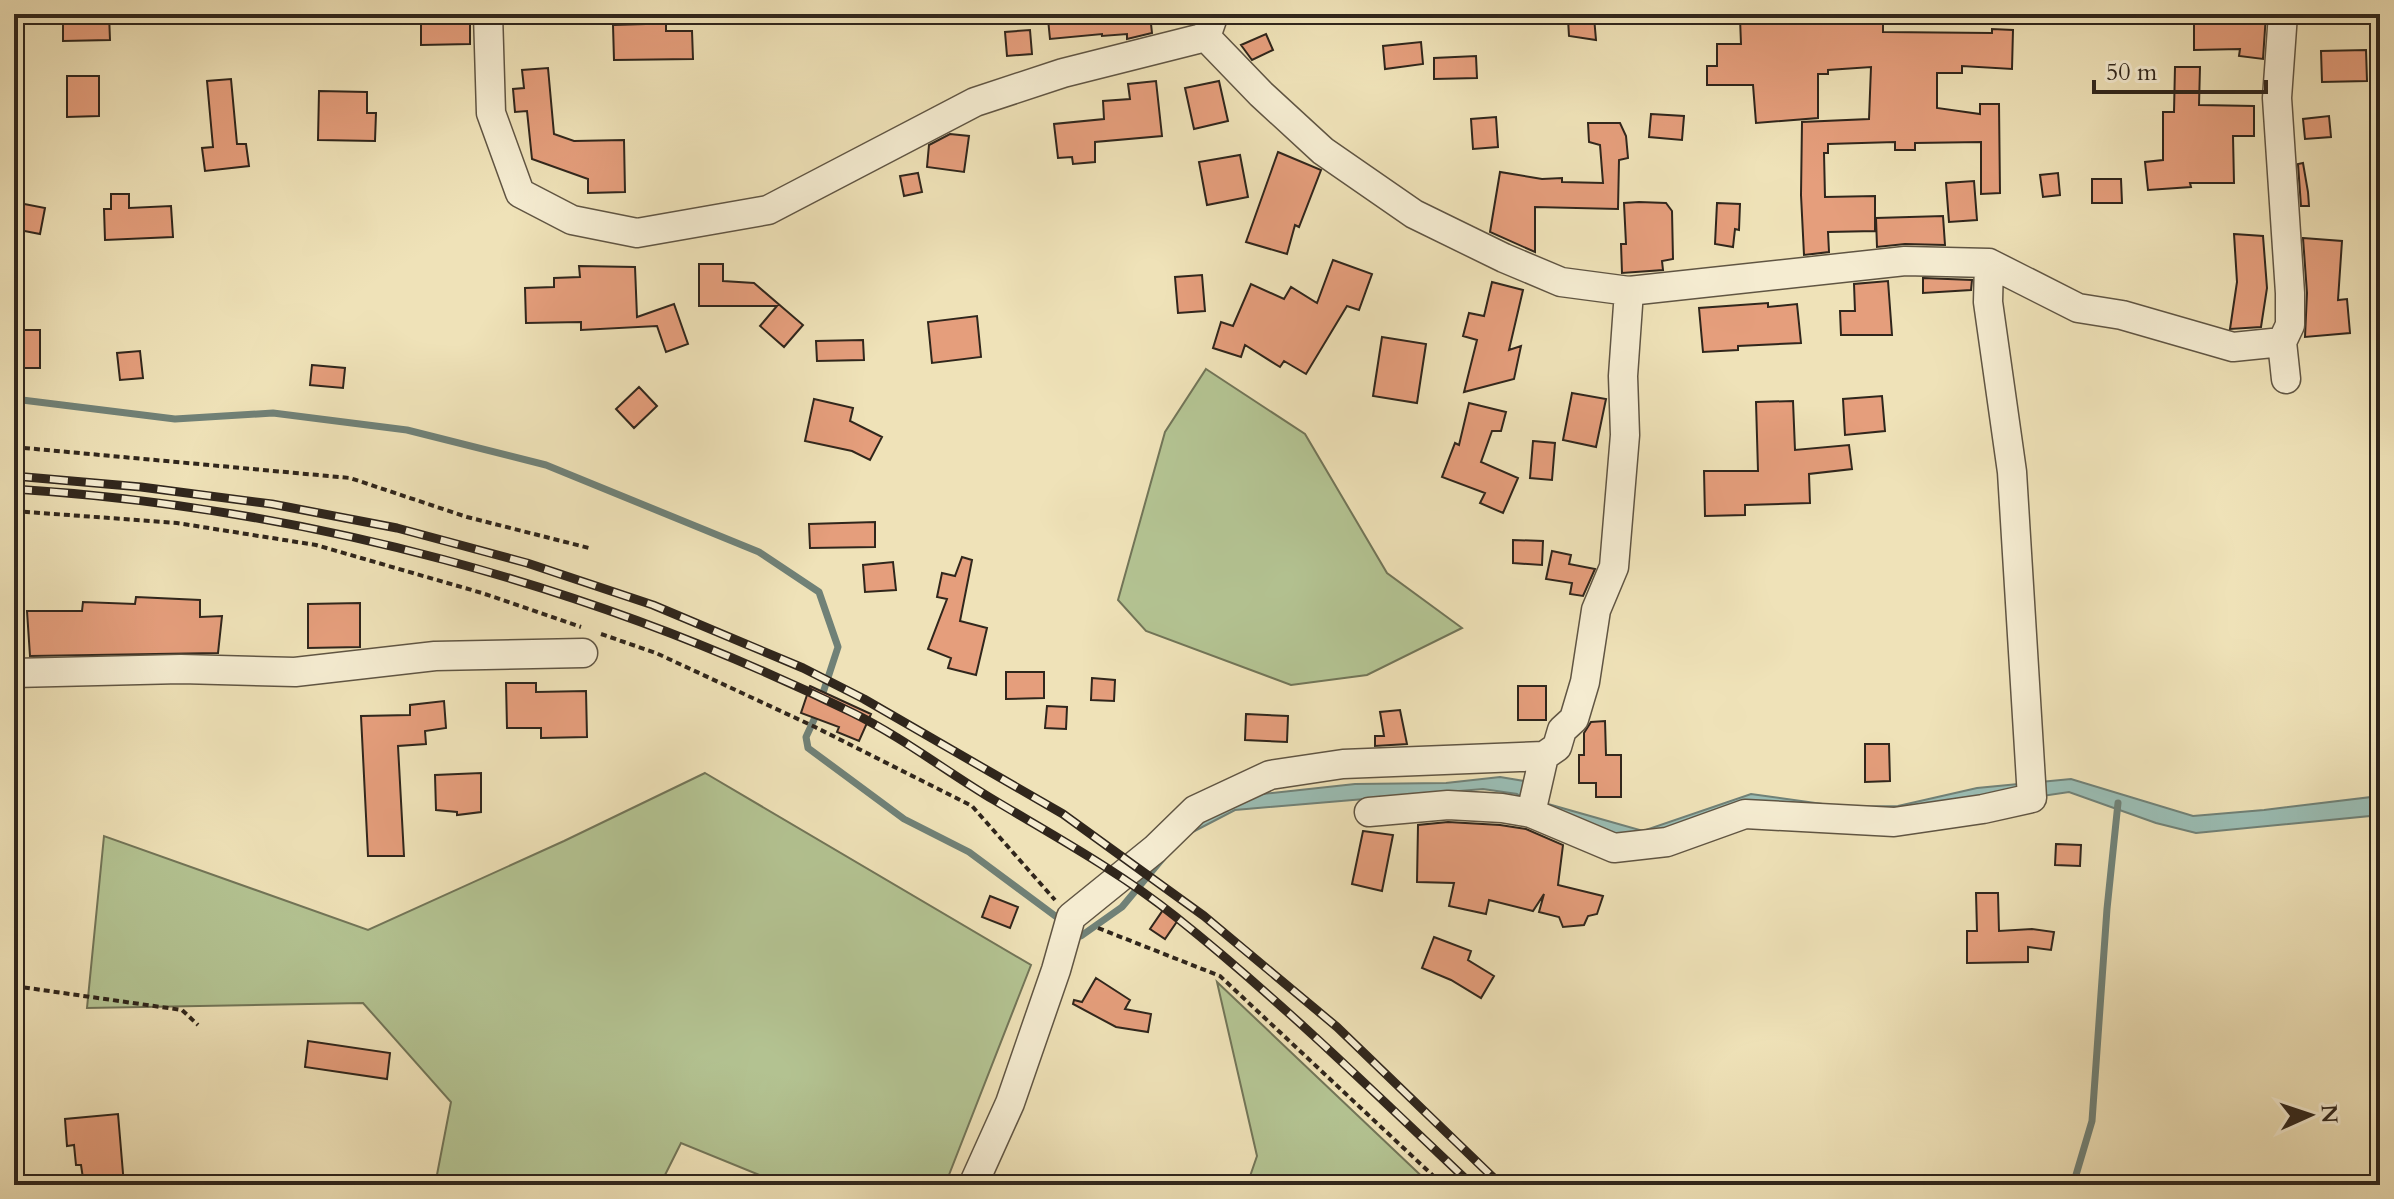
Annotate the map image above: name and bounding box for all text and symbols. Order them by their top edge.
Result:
scale bar [2094,44,2266,94]
text: 50 m [2106,56,2158,89]
north arrow [2270,1075,2350,1155]
text: N [2313,1104,2344,1124]

